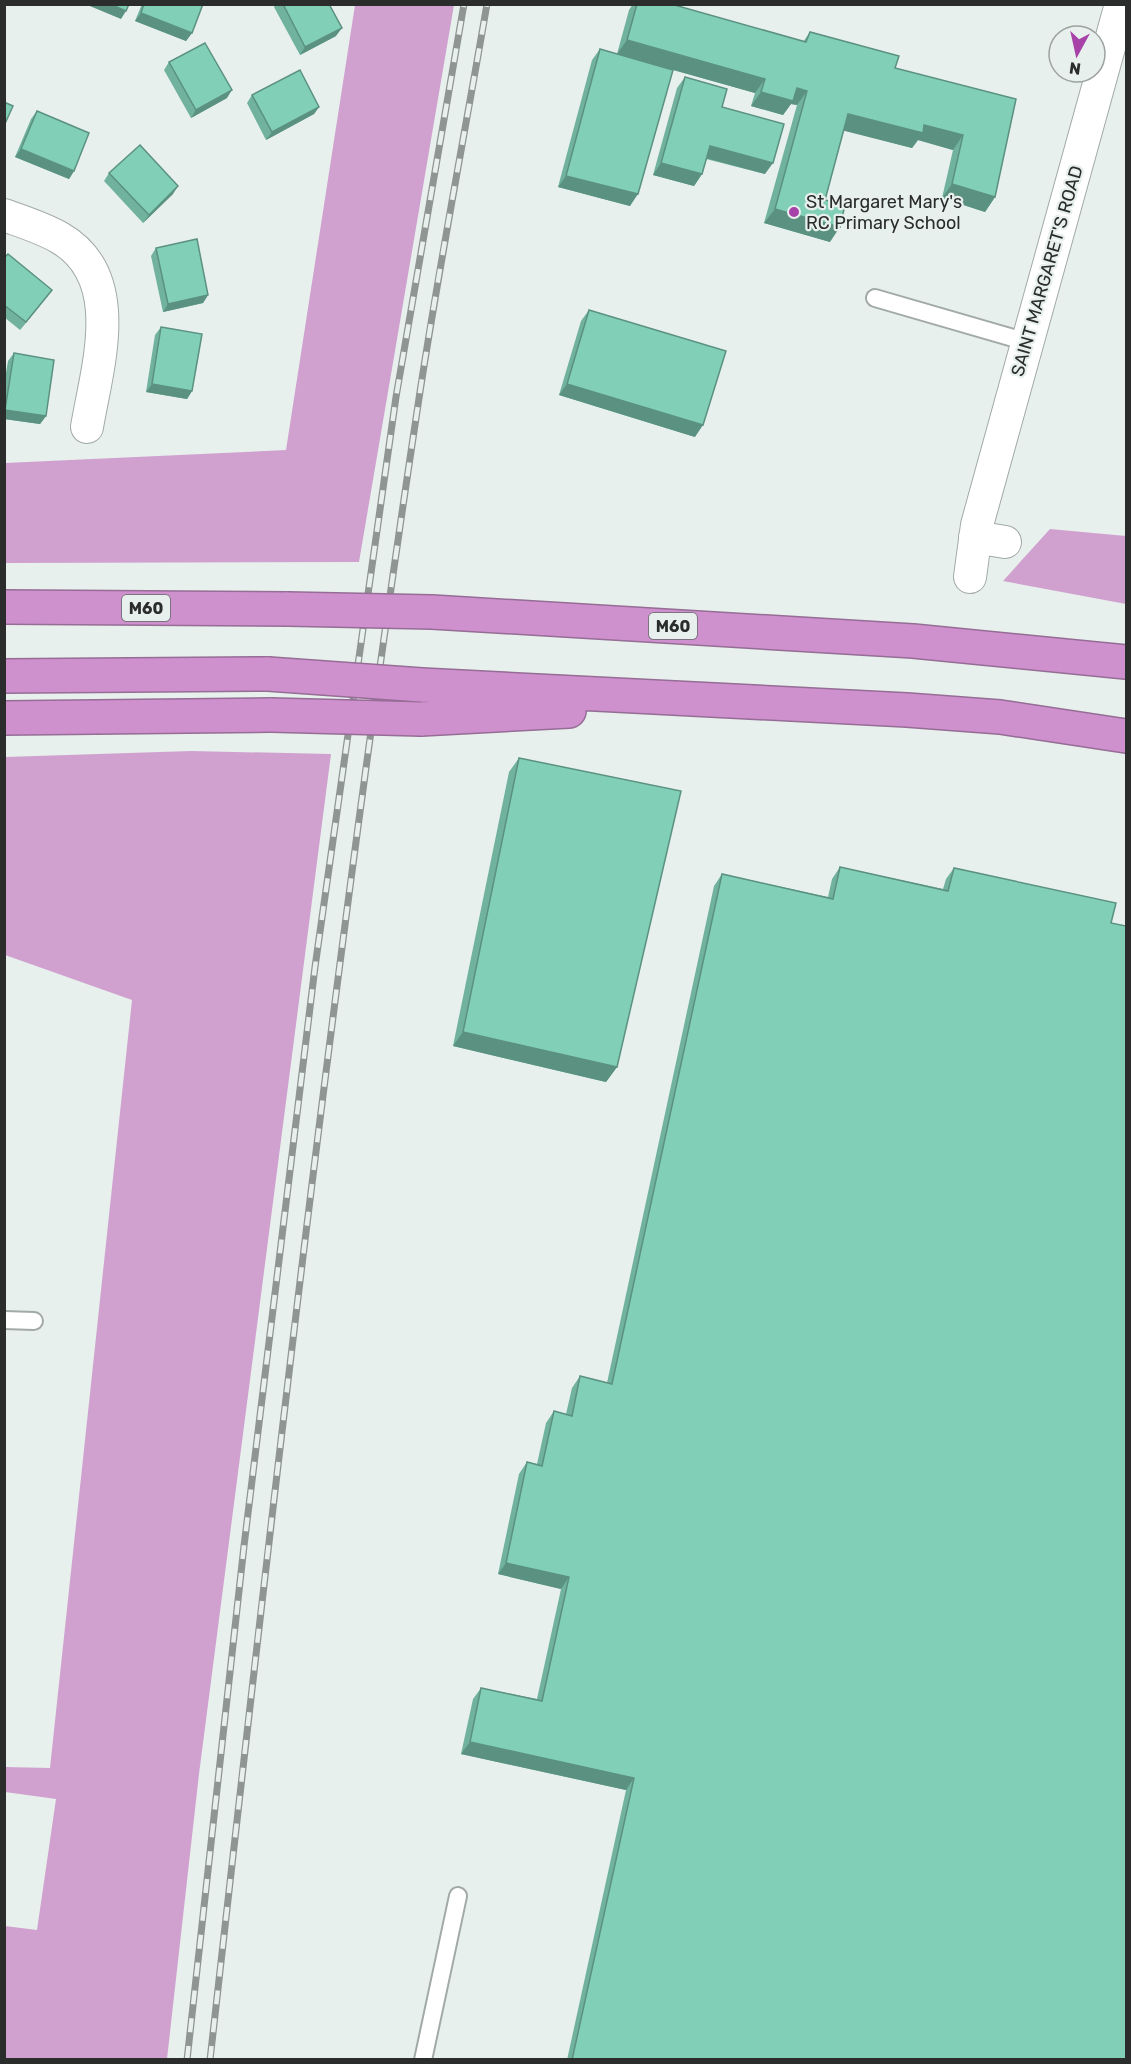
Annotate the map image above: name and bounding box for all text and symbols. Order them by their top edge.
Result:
north arrow [1047,24,1107,84]
text: N [1068,58,1082,79]
street label: SAINT MARGARET'S ROAD [1006,163,1088,379]
place label: St Margaret Mary's RC Primary School [806,191,962,234]
marker: St Margaret Mary's RC Primary School [787,205,801,219]
road number: M60 [122,595,170,621]
road number: M60 [649,613,697,639]

